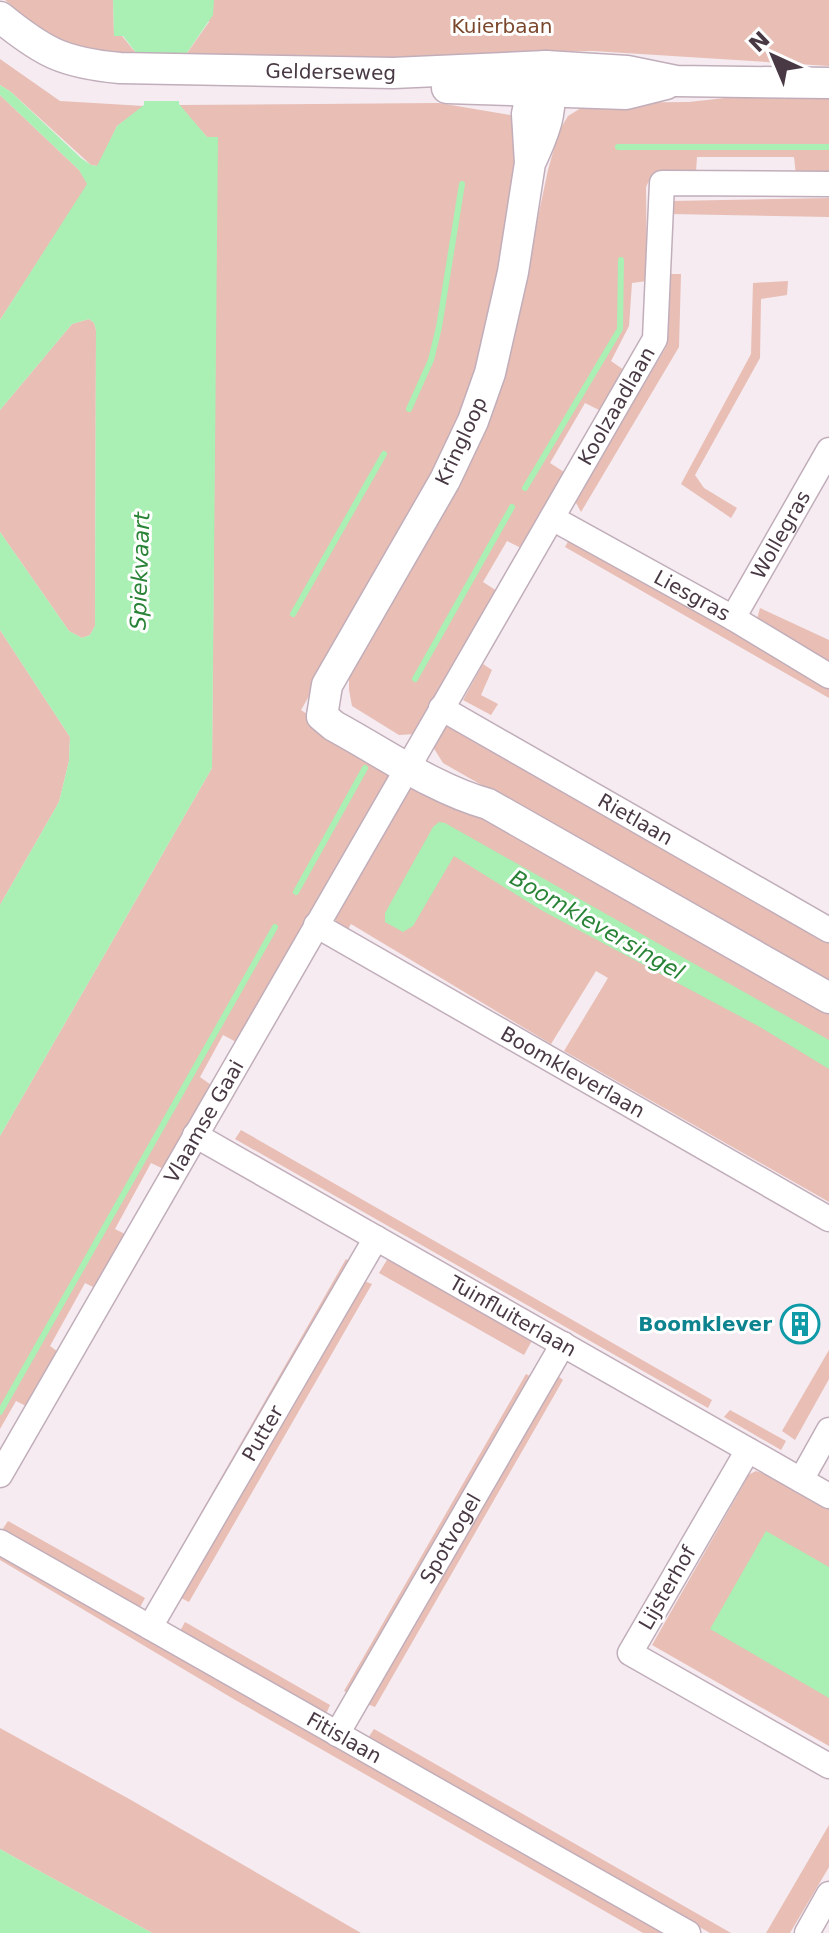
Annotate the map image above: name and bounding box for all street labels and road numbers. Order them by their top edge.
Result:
street label: Gelderseweg [265,59,396,85]
street label: Koolzaadlaan [573,342,660,469]
street label: Kringloop [430,393,492,489]
street label: Wollegras [746,486,815,583]
street label: Liesgras [650,565,734,626]
street label: Rietlaan [594,788,677,850]
street label: Boomkleverlaan [496,1021,649,1123]
street label: Vlaamse Gaai [159,1056,249,1187]
street label: Tuinfluiterlaan [444,1270,581,1362]
street label: Putter [237,1400,289,1466]
street label: Spotvogel [415,1489,486,1588]
street label: Lijsterhof [633,1541,701,1634]
street label: Fitislaan [303,1707,386,1768]

